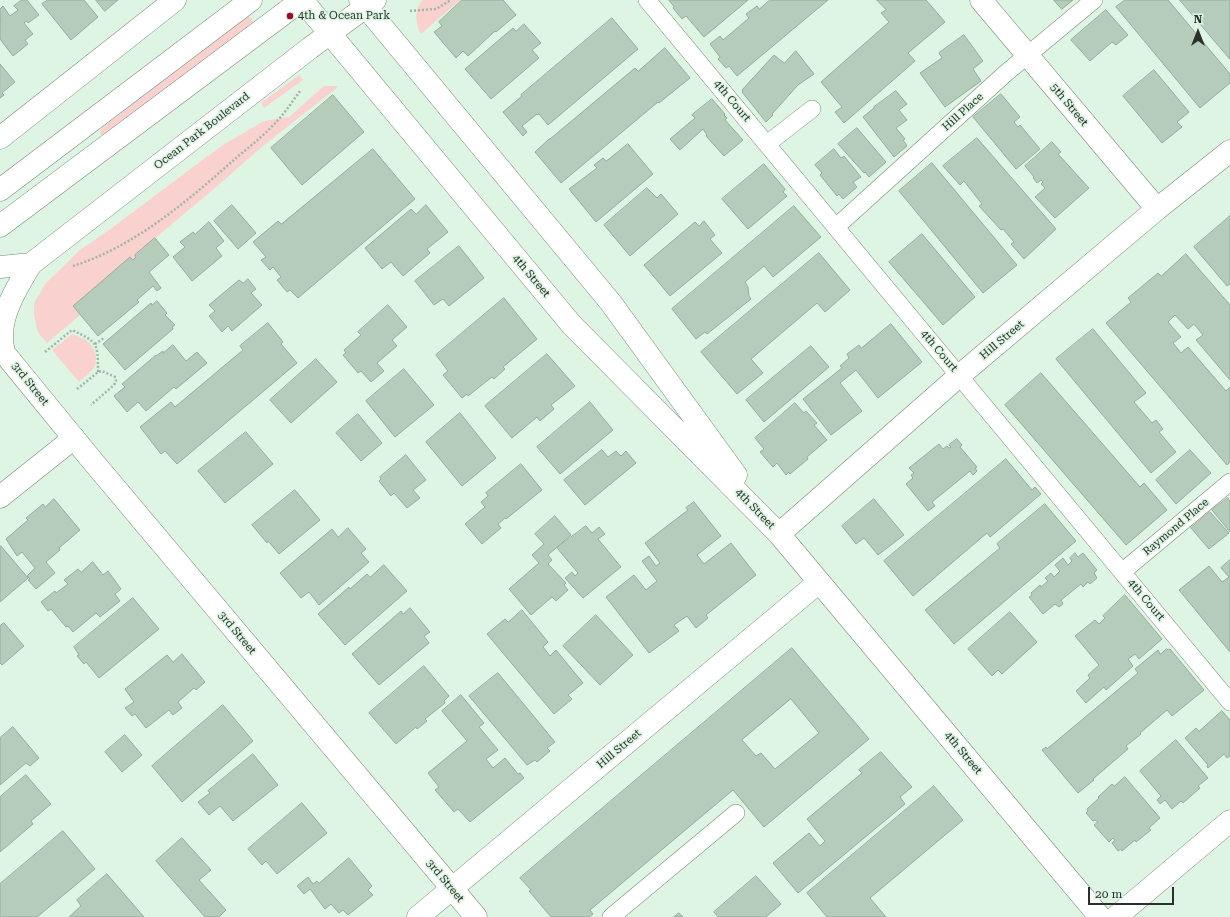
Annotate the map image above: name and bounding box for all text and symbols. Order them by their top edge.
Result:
place label: 4th & Ocean Park [298,9,390,23]
marker: 4th & Ocean Park [285,11,295,21]
north arrow [1178,12,1218,52]
text: N [1194,13,1202,26]
street label: 4th Court [711,77,753,125]
street label: 5th Street [1047,81,1091,129]
street label: Ocean Park Boulevard [152,90,252,172]
street label: Hill Place [940,90,986,134]
street label: 4th Street [509,252,553,300]
street label: Hill Street [977,318,1027,362]
street label: 4th Court [918,327,960,375]
street label: 3rd Street [9,360,51,408]
street label: 4th Street [732,486,778,532]
street label: Raymond Place [1140,496,1212,558]
street label: 4th Court [1125,576,1167,624]
street label: 3rd Street [215,609,259,657]
street label: Hill Street [594,727,644,771]
street label: 4th Street [941,729,985,777]
street label: 3rd Street [423,857,467,905]
scale bar [1090,879,1176,905]
text: 20 m [1095,887,1122,901]

